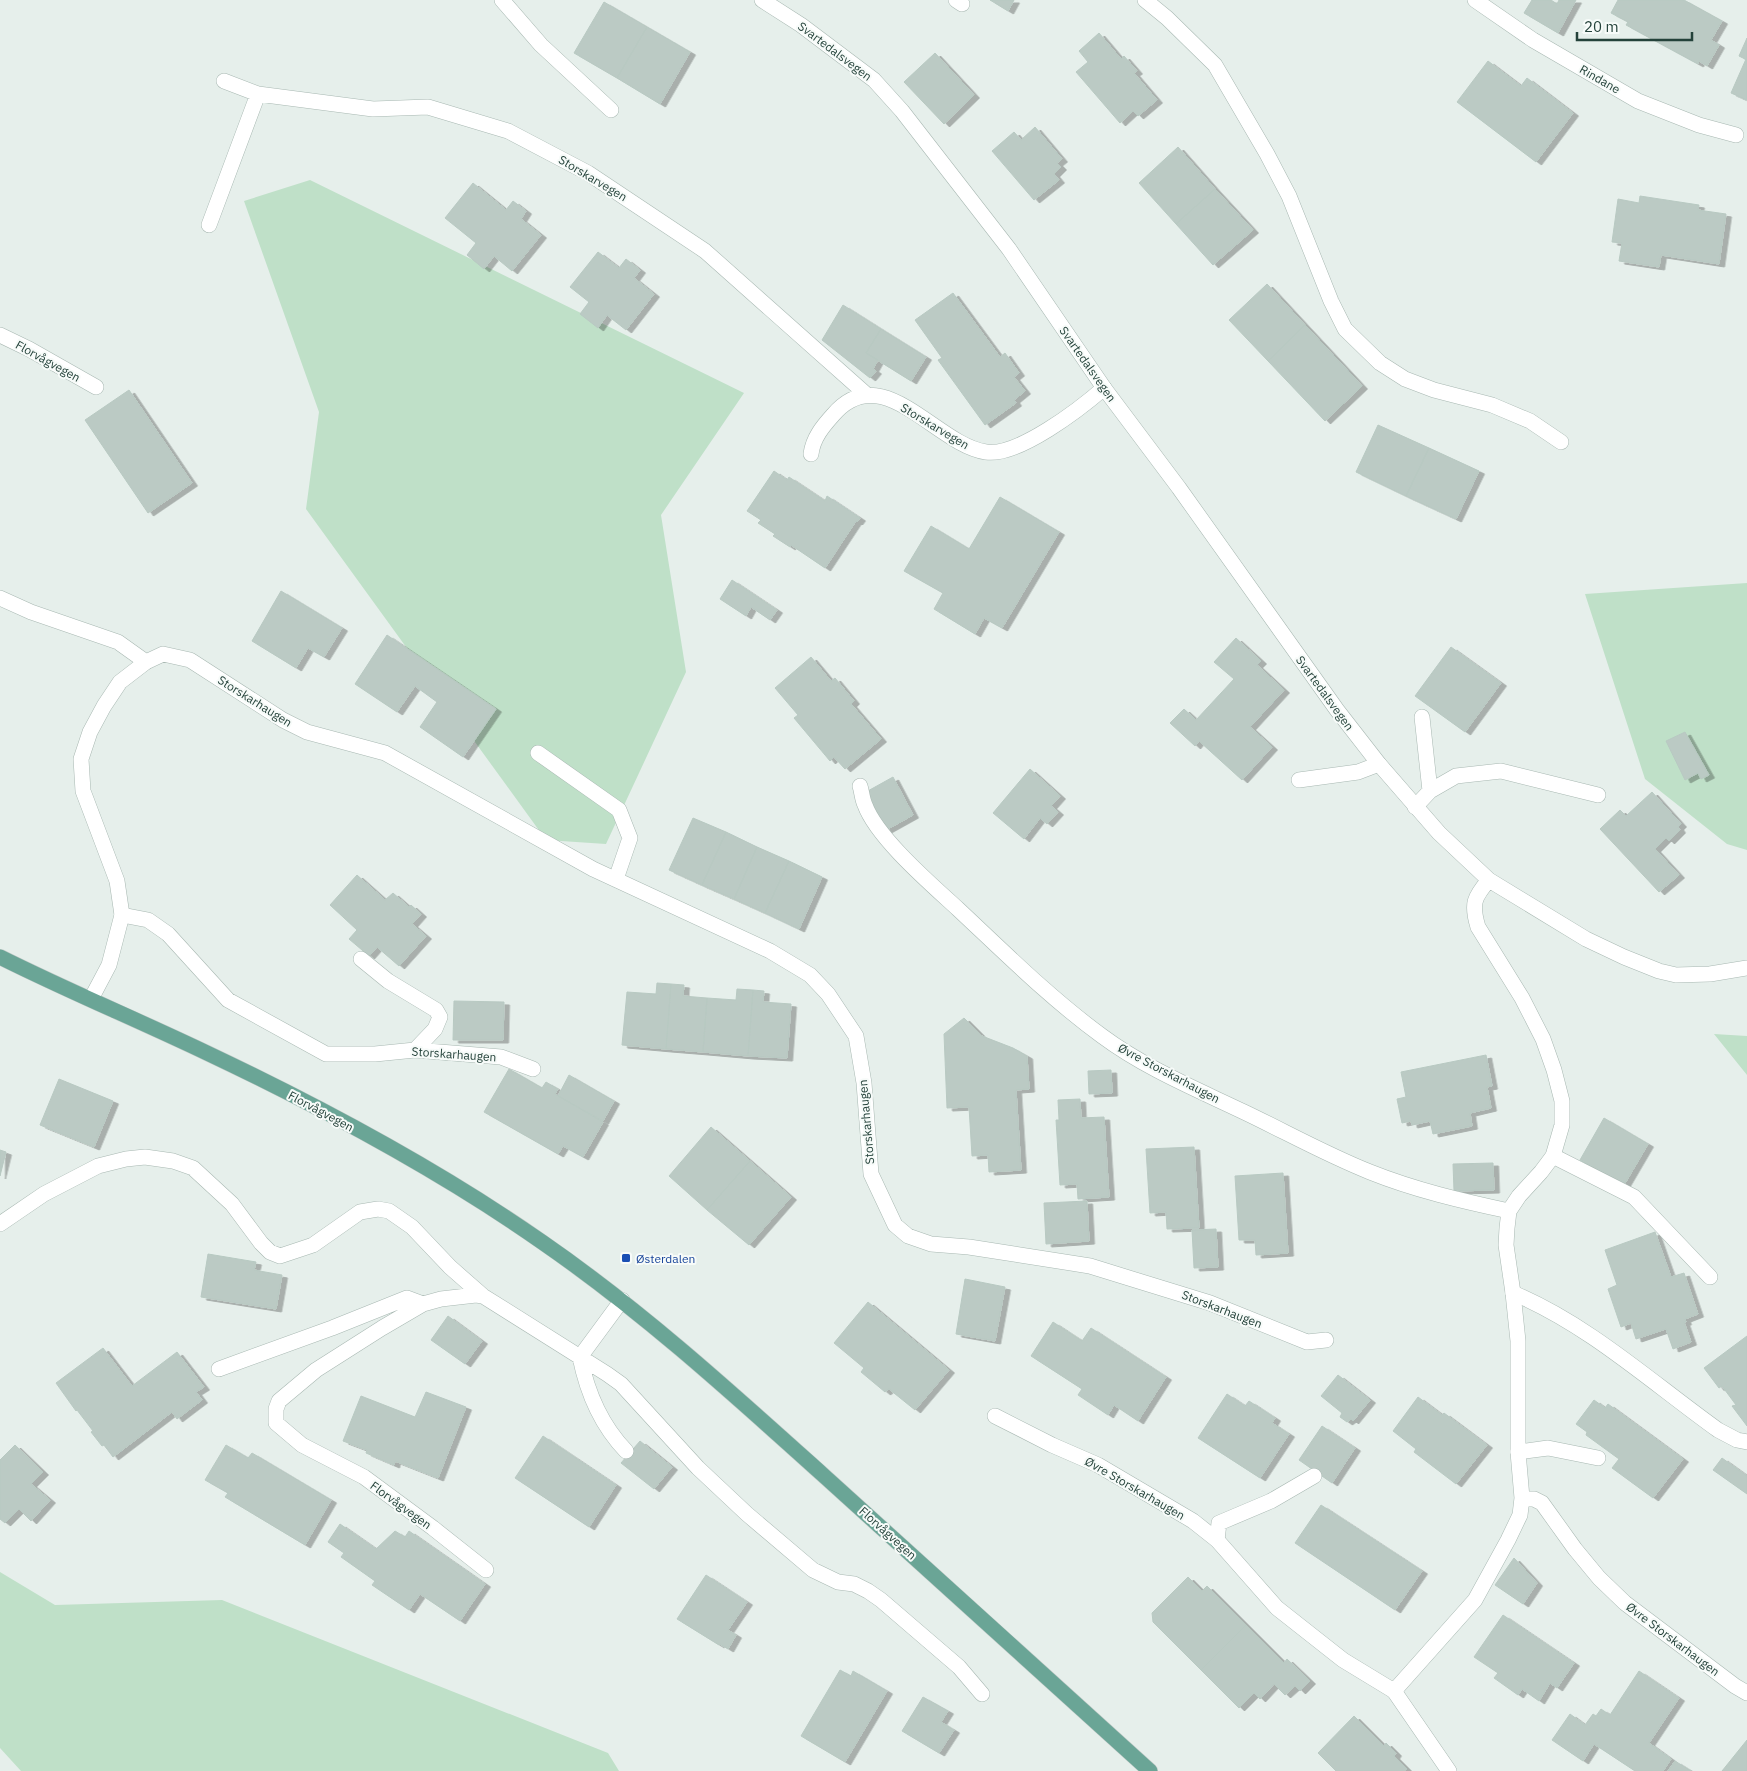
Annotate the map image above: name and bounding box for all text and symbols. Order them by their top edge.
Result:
scale bar [1577,10,1692,42]
text: 20 m [1584,17,1619,36]
street label: Svartedalsvegen [795,18,875,84]
street label: Rindane [1577,61,1623,97]
street label: Storskarvegen [556,152,630,204]
street label: Svartedalsvegen [1056,323,1120,405]
street label: Florvågvegen [13,337,83,385]
street label: Storskarvegen [898,400,972,452]
street label: Svartedalsvegen [1293,653,1357,733]
street label: Storskarhaugen [215,672,295,730]
street label: Øvre Storskarhaugen [1116,1040,1222,1106]
street label: Storskarhaugen [411,1044,497,1064]
street label: Storskarhaugen [855,1079,877,1165]
street label: Florvågvegen [286,1088,356,1134]
place label: Østerdalen [636,1251,695,1266]
marker: Østerdalen [620,1252,632,1264]
street label: Storskarhaugen [1180,1287,1264,1331]
street label: Øvre Storskarhaugen [1082,1453,1188,1523]
street label: Florvågvegen [368,1478,434,1532]
street label: Florvågvegen [856,1503,920,1563]
street label: Øvre Storskarhaugen [1623,1599,1723,1679]

